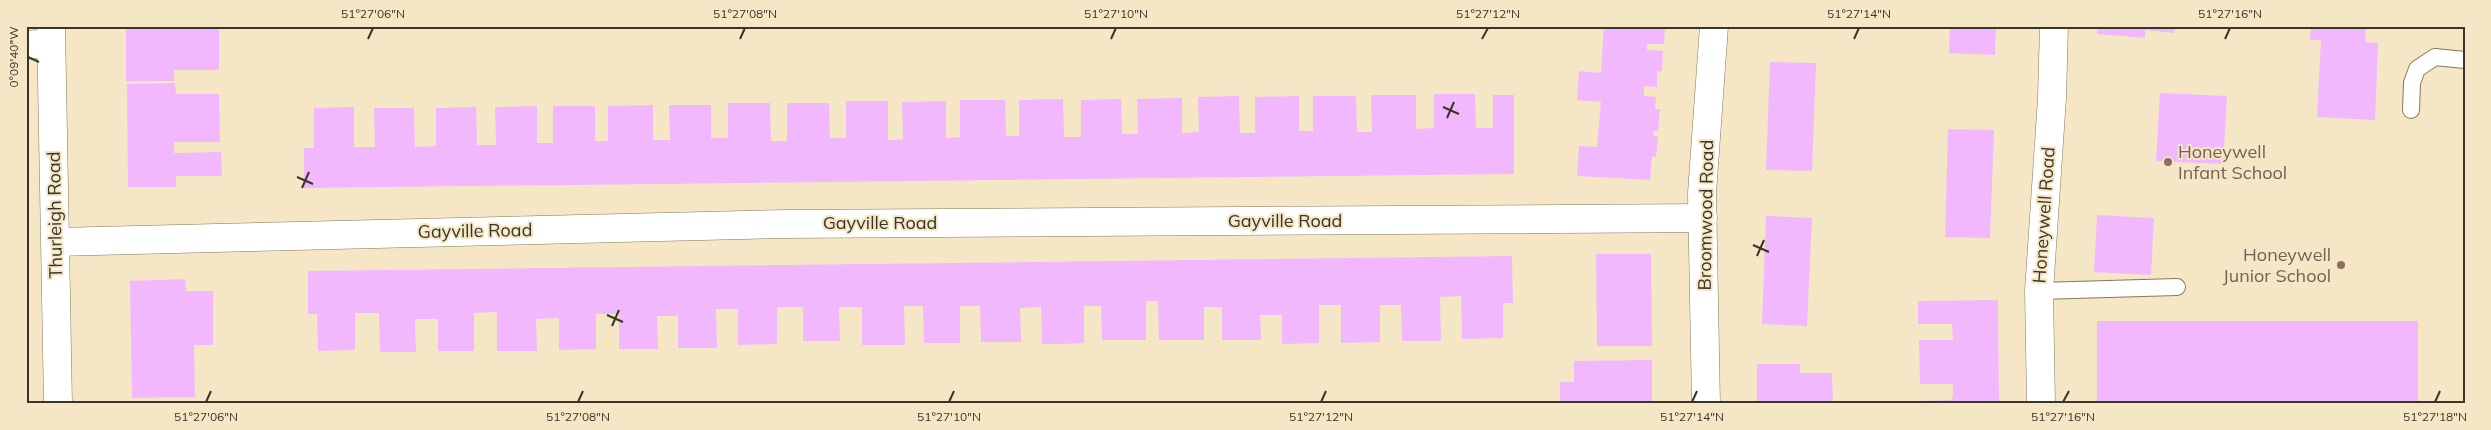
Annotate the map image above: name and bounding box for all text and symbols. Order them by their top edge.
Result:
text: 51°27'06"N [341,6,405,21]
text: 51°27'08"N [713,6,777,21]
text: 51°27'10"N [1084,6,1148,21]
text: 51°27'12"N [1456,6,1520,21]
text: 51°27'14"N [1827,6,1891,21]
text: 51°27'16"N [2198,6,2262,21]
text: 0°09'40"W [6,26,21,88]
street label: Broomwood Road [1693,139,1718,290]
place label: Honeywell Infant School [2178,140,2287,184]
street label: Honeywell Road [2027,146,2060,284]
street label: Thurleigh Road [42,151,67,279]
marker: Honeywell Infant School [2162,156,2174,168]
street label: Gayville Road [1228,209,1342,232]
street label: Gayville Road [823,211,937,234]
street label: Gayville Road [417,218,533,243]
place label: Honeywell Junior School [2223,243,2331,287]
marker: Honeywell Junior School [2335,259,2347,271]
text: 51°27'06"N [174,409,238,424]
text: 51°27'08"N [546,409,610,424]
text: 51°27'10"N [917,409,981,424]
text: 51°27'12"N [1289,409,1353,424]
text: 51°27'14"N [1660,409,1724,424]
text: 51°27'16"N [2031,409,2095,424]
text: 51°27'18"N [2403,409,2467,424]

